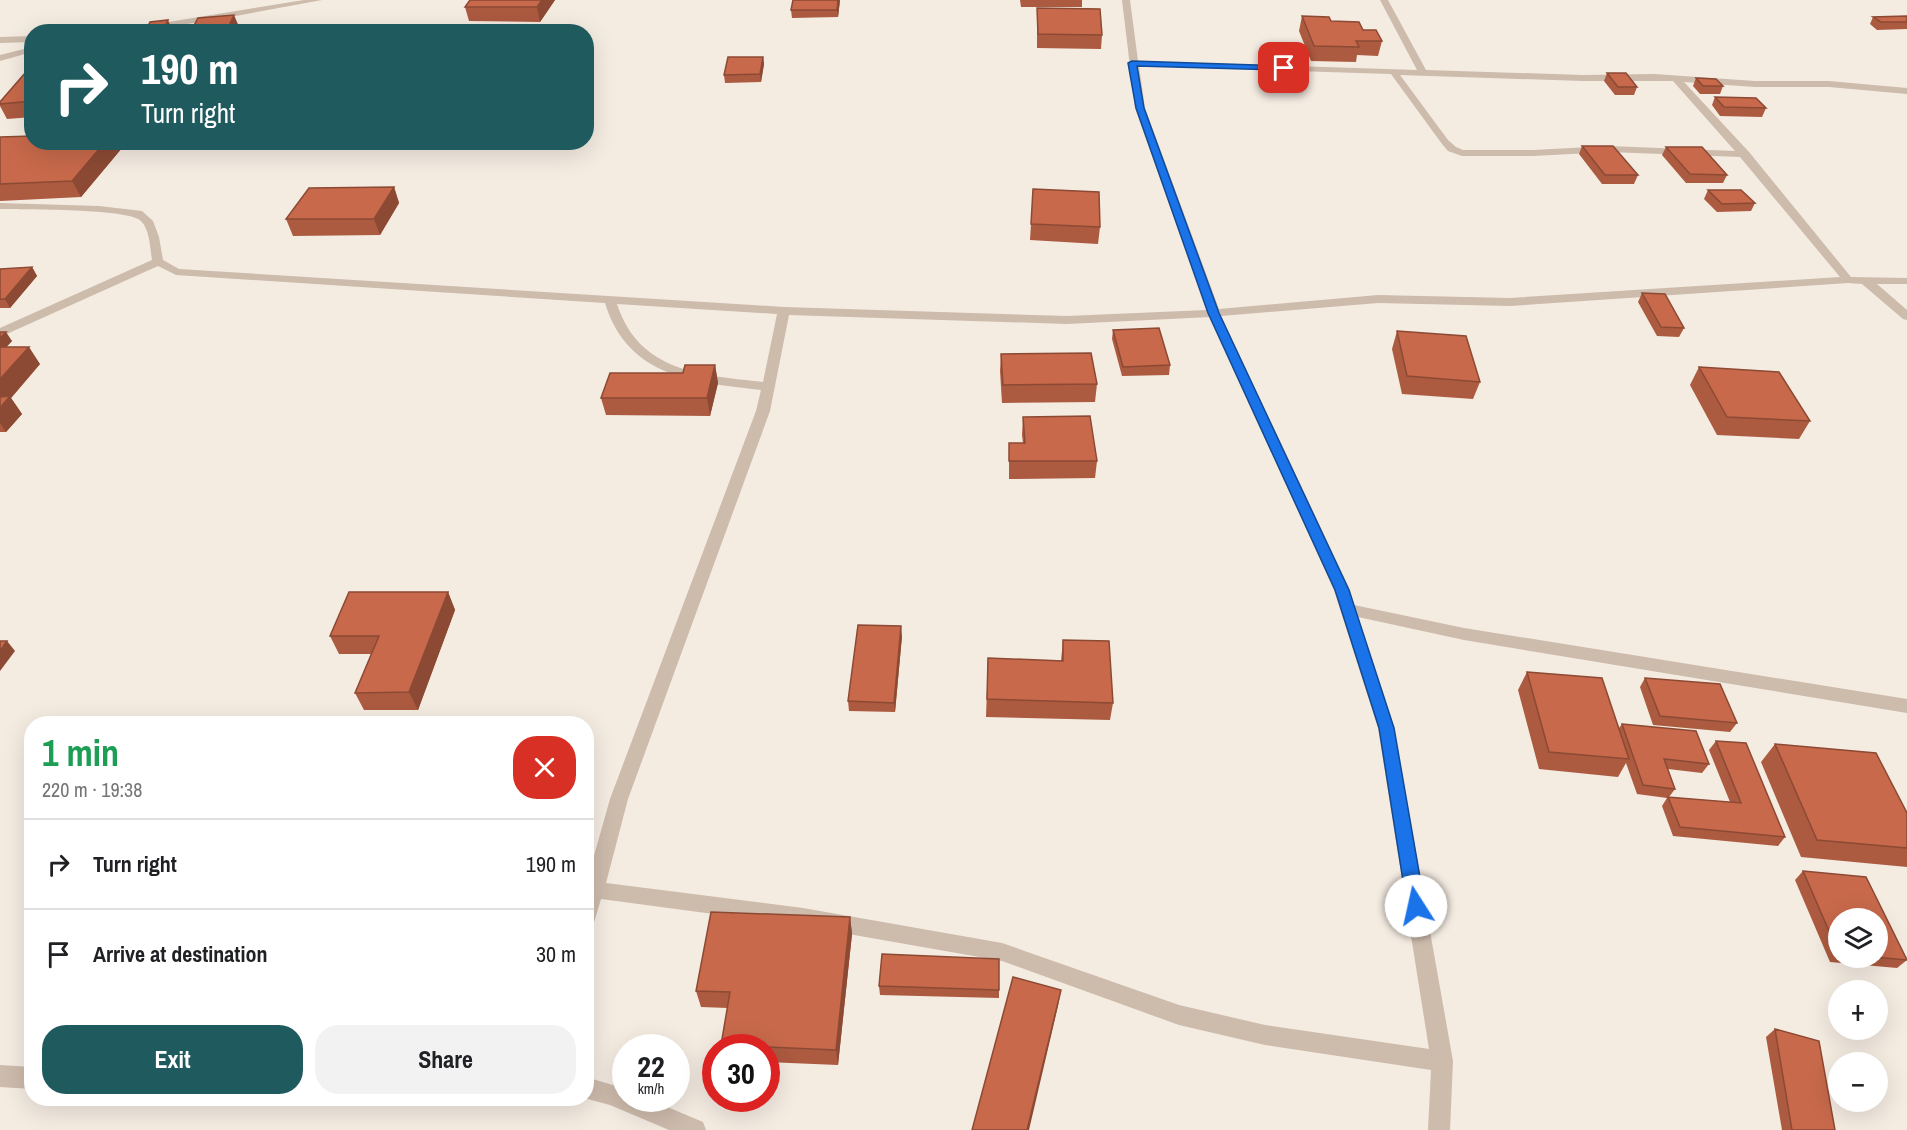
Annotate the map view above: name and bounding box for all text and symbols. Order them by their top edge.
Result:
text: 190 m [141,41,239,97]
pin [1258,42,1309,93]
icon: right [42,48,120,126]
icon: arrive [1267,51,1300,84]
text: Turn right [141,95,235,131]
text: 1 min [42,729,119,777]
button: close [513,736,576,799]
text: 220 m · 19:38 [42,776,142,803]
icon: right [42,848,75,881]
text: Turn right [93,849,177,879]
text: 190 m [526,849,576,879]
position arrow [1384,874,1448,938]
map controls [1828,908,1888,1112]
button: layers [1828,908,1888,968]
icon: arrive [42,938,75,971]
text: Arrive at destination [93,939,267,969]
text: 30 m [536,939,576,969]
button: + [1828,980,1888,1040]
button: Exit [42,1025,303,1094]
button: Share [315,1025,576,1094]
speed limit sign: 30 [702,1034,780,1112]
text: 22 [637,1046,665,1086]
button: − [1828,1052,1888,1112]
text: km/h [638,1078,664,1099]

